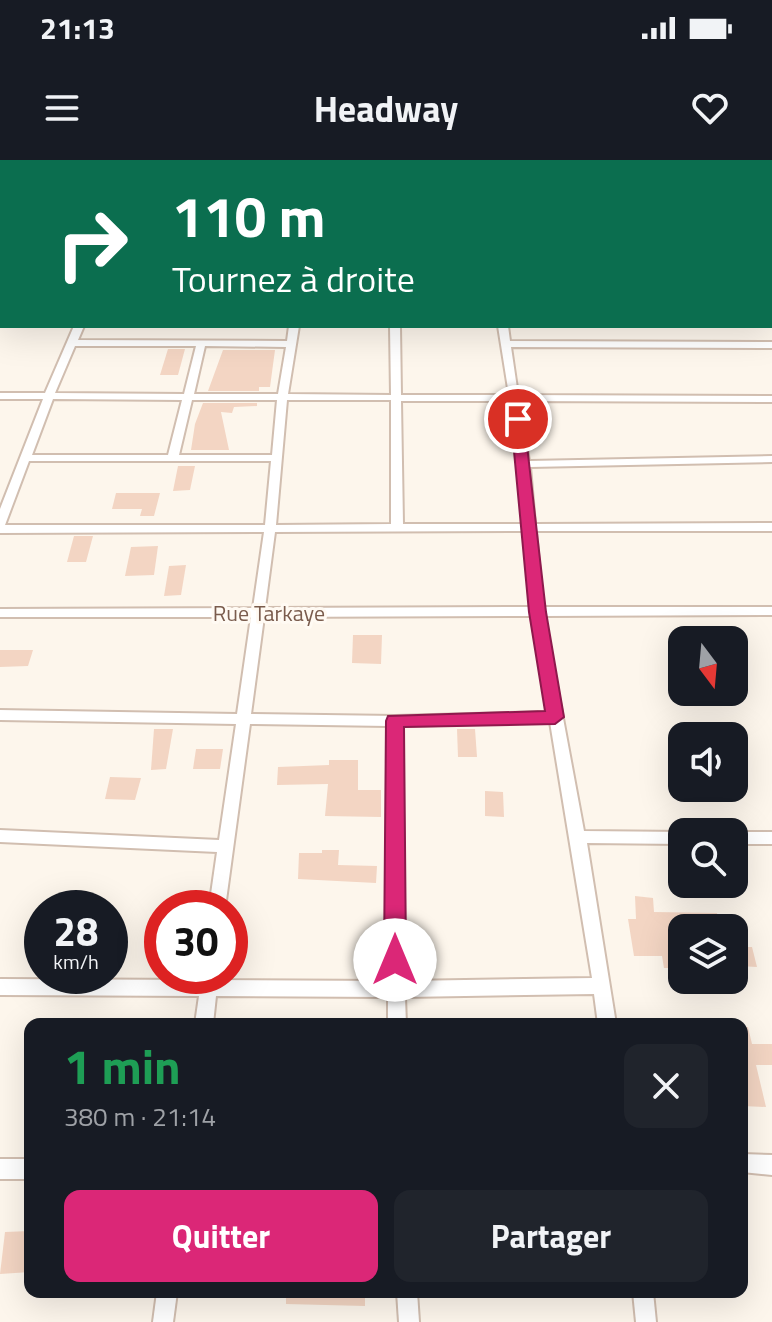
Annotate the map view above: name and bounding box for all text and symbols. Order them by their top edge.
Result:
text: 21:13 [40,5,115,51]
text: Headway [314,81,458,136]
icon: menu [40,86,84,130]
icon: heart [688,86,732,130]
text: 110 m [172,174,325,259]
icon: right [40,192,144,296]
text: Tournez à droite [172,251,415,306]
pin [484,385,552,453]
icon: arrive [496,397,540,441]
street label: Rue Tarkaye [213,596,325,630]
north arrow [668,626,748,706]
map controls [668,626,748,994]
button: sound [668,722,748,802]
button: search [668,818,748,898]
speed limit sign: 30 [144,890,248,994]
text: 28 [54,901,98,962]
button: layers [668,914,748,994]
position arrow [353,918,437,1002]
text: km/h [53,946,99,977]
text: 1 min [64,1030,181,1103]
button: close [624,1044,708,1128]
text: 380 m · 21:14 [64,1097,216,1136]
button: Quitter [64,1190,378,1282]
button: Partager [394,1190,708,1282]

